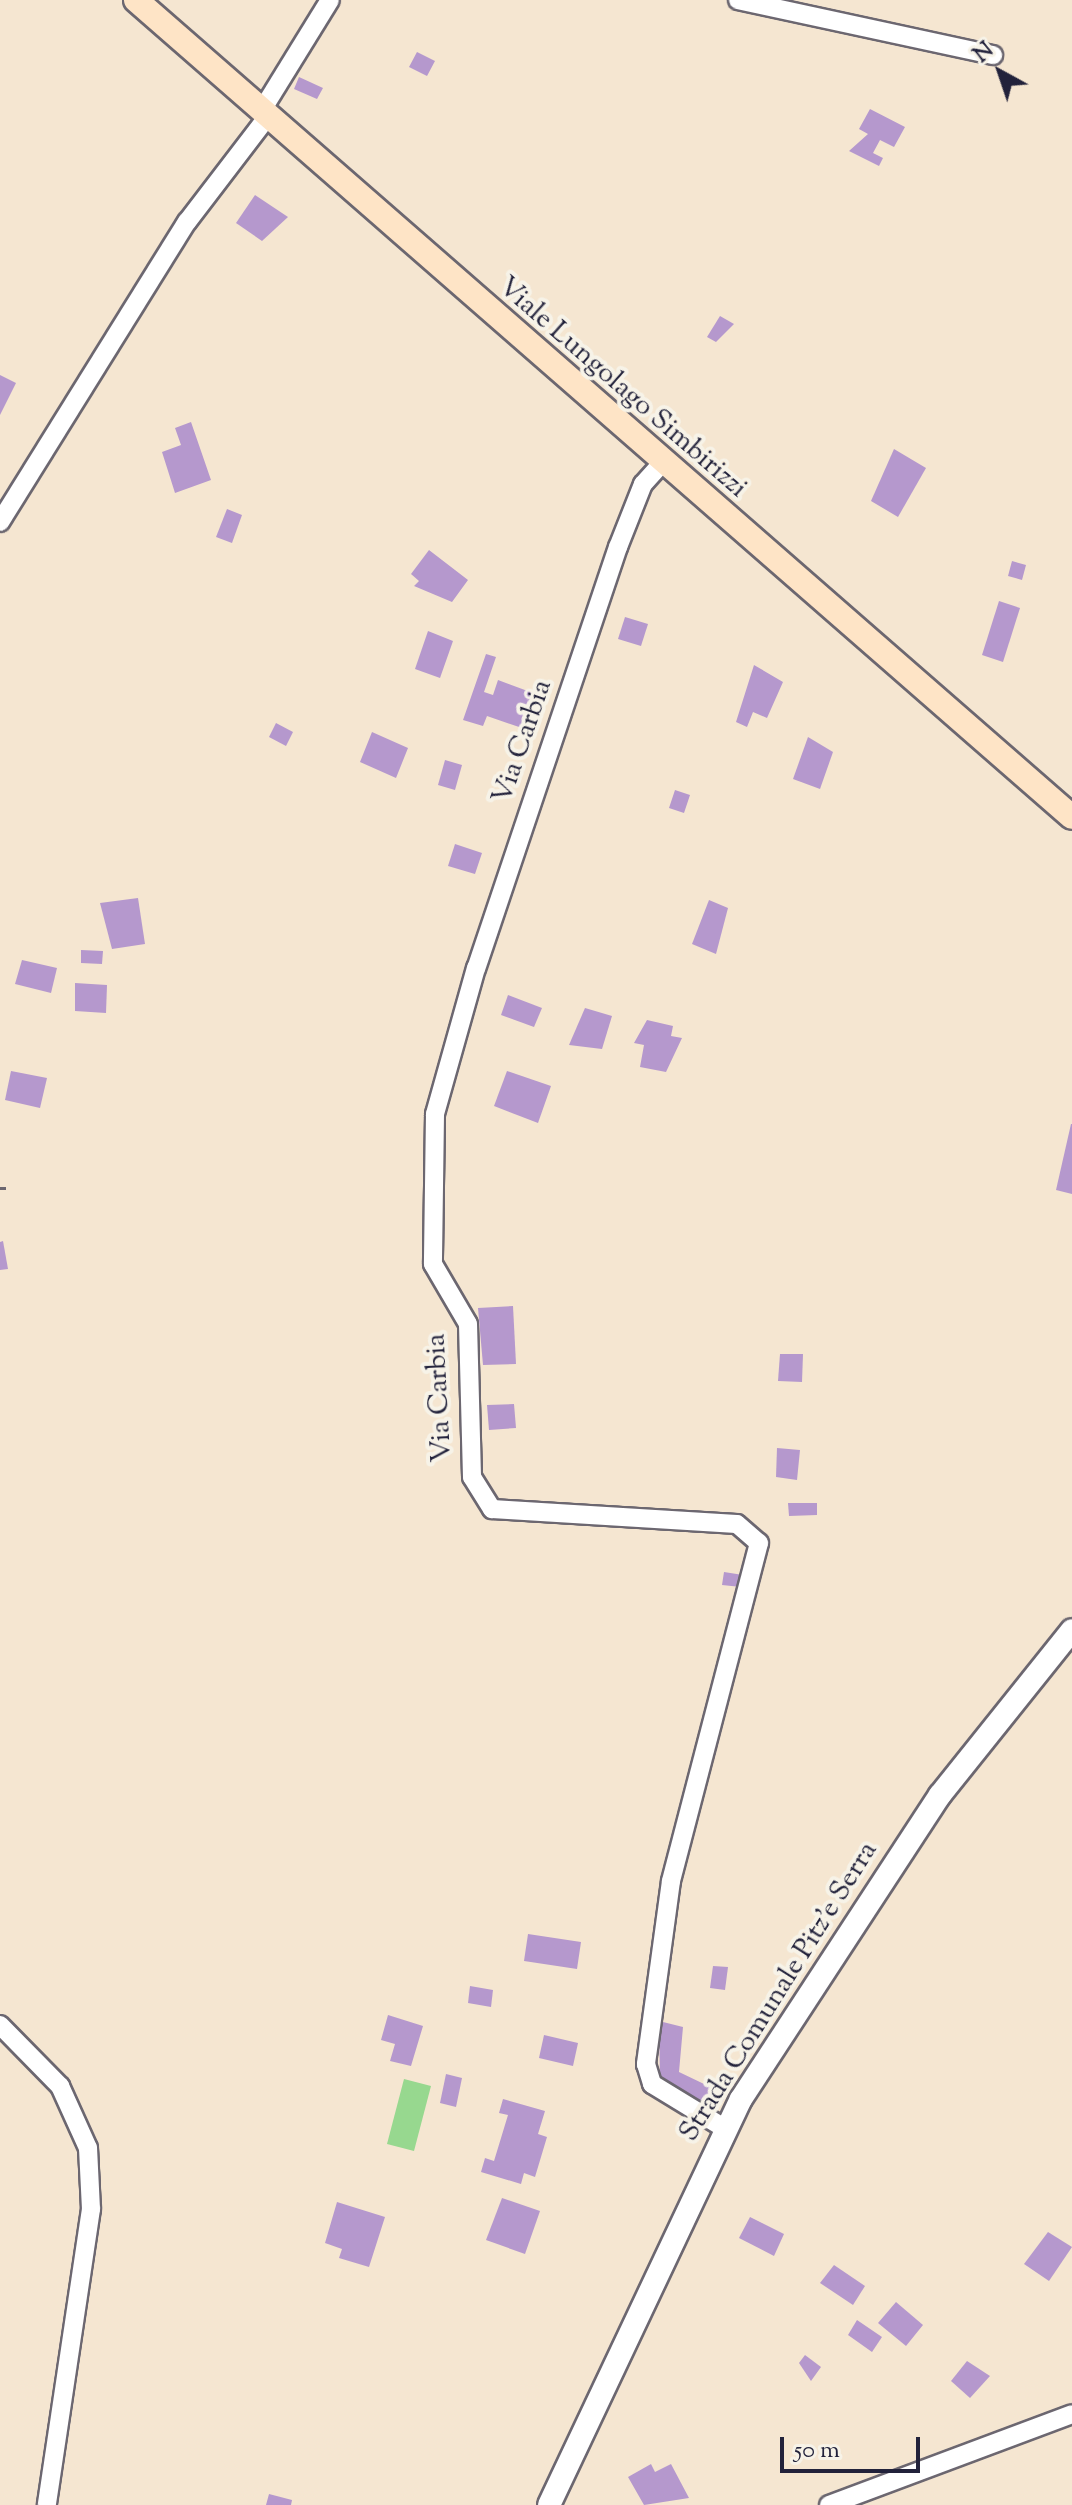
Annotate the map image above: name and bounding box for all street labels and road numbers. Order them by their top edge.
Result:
street label: Viale Lungolago Simbirizzi [490,270,754,506]
street label: Via Carbia [486,676,560,808]
street label: Via Carbia [420,1333,460,1463]
street label: Strada Comunale Pitz'e Serra [673,1836,885,2148]

